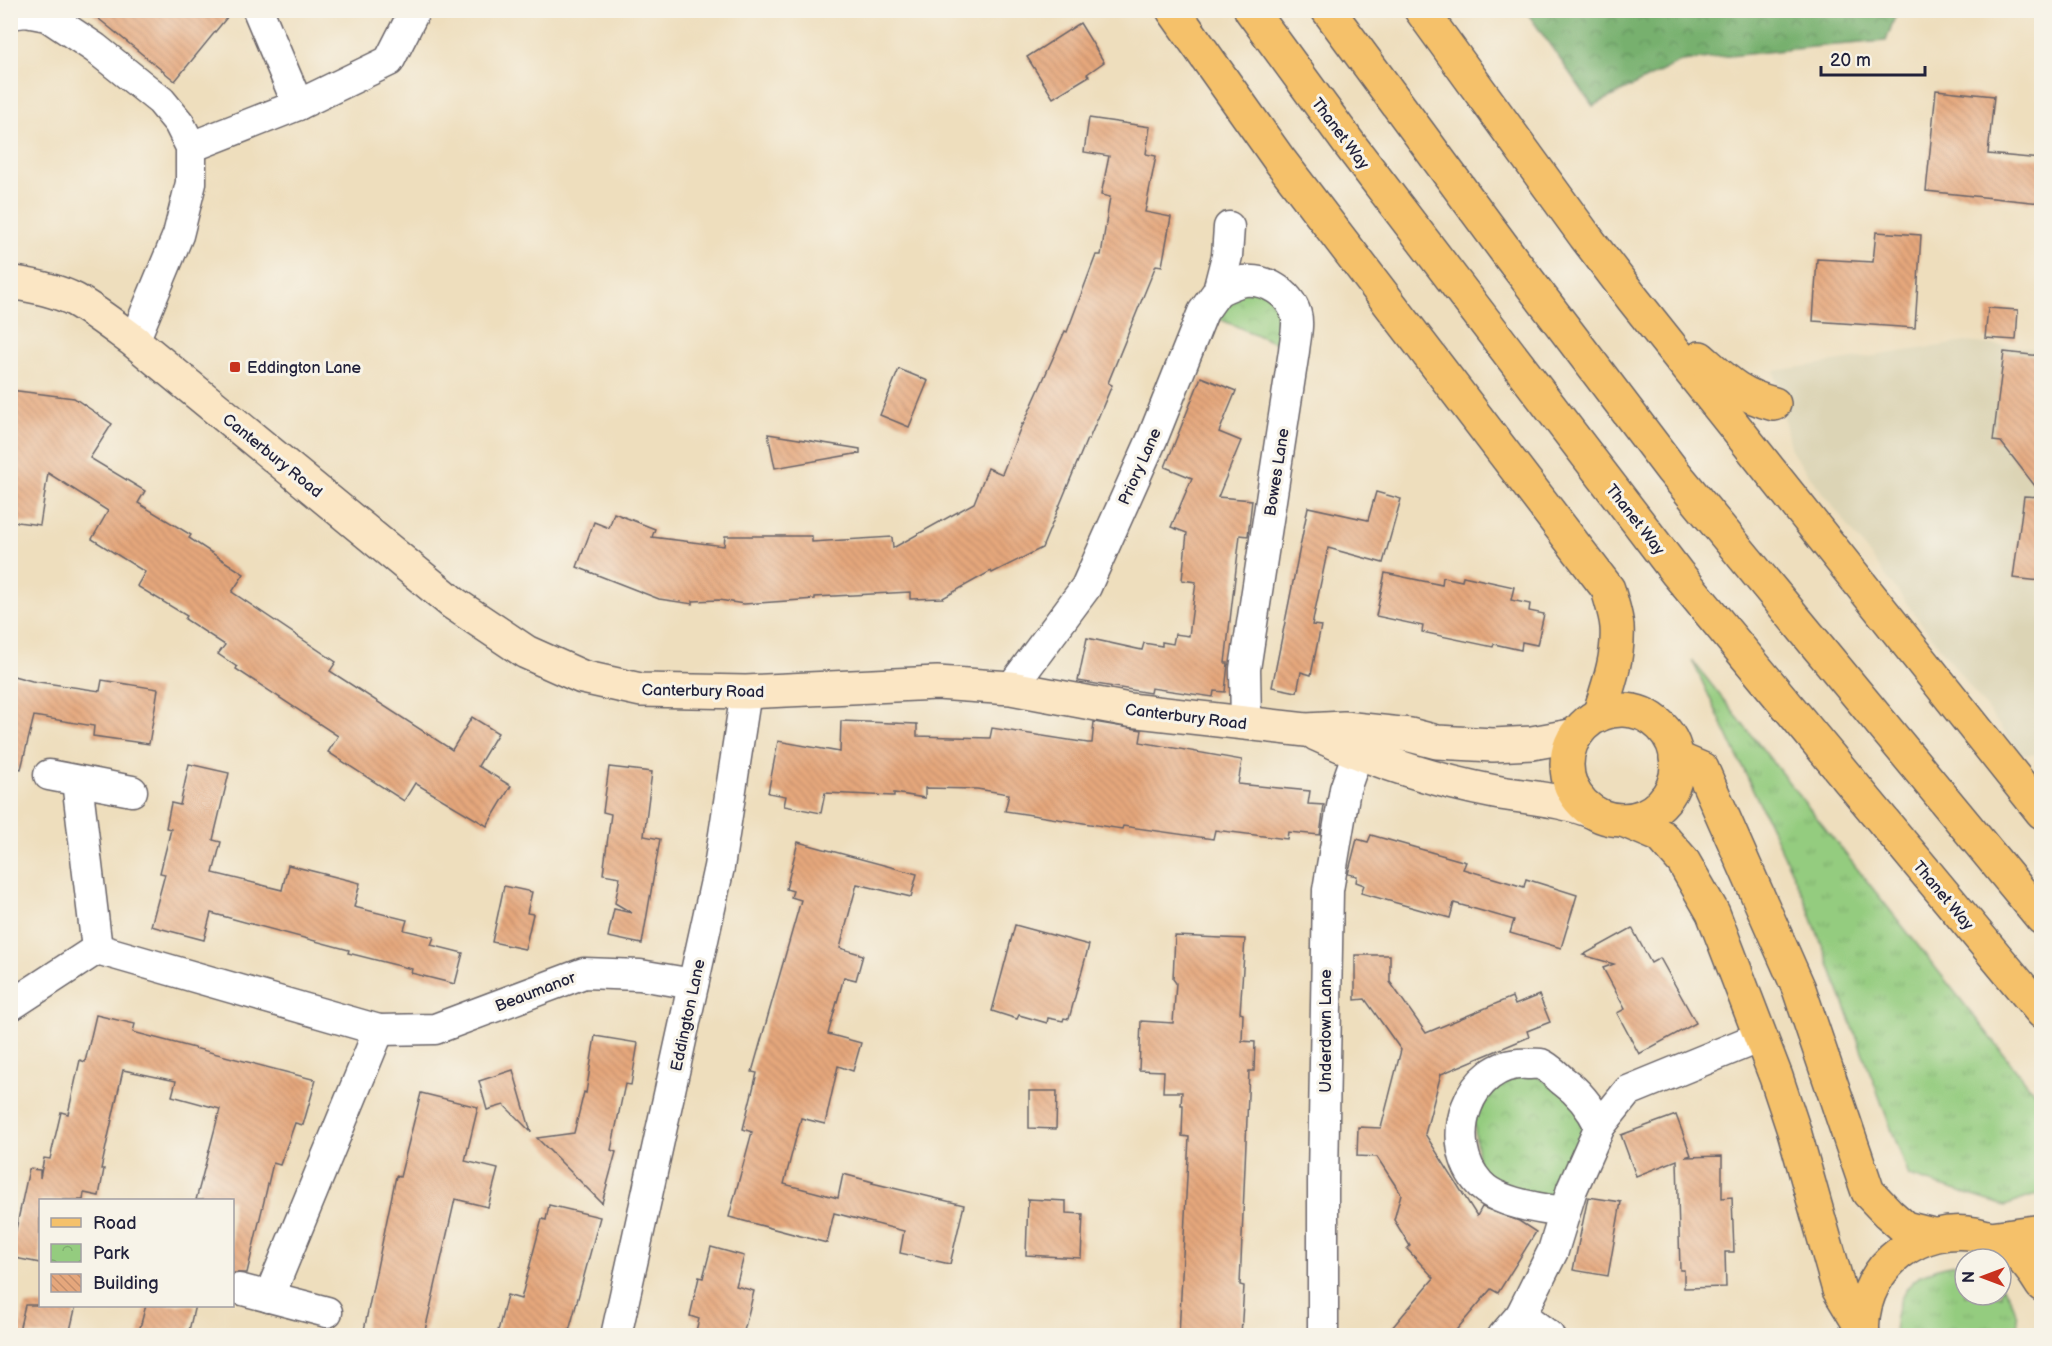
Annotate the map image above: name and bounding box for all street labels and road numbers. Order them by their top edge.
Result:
street label: Thanet Way [1307,95,1373,174]
street label: Canterbury Road [218,410,326,502]
street label: Priory Lane [1115,425,1166,508]
street label: Bowes Lane [1261,426,1294,517]
street label: Thanet Way [1601,481,1669,560]
street label: Canterbury Road [641,681,764,702]
street label: Canterbury Road [1124,701,1248,734]
street label: Thanet Way [1909,858,1978,935]
street label: Eddington Lane [667,957,710,1073]
street label: Beaumanor [493,968,579,1016]
street label: Underdown Lane [1317,969,1336,1093]

